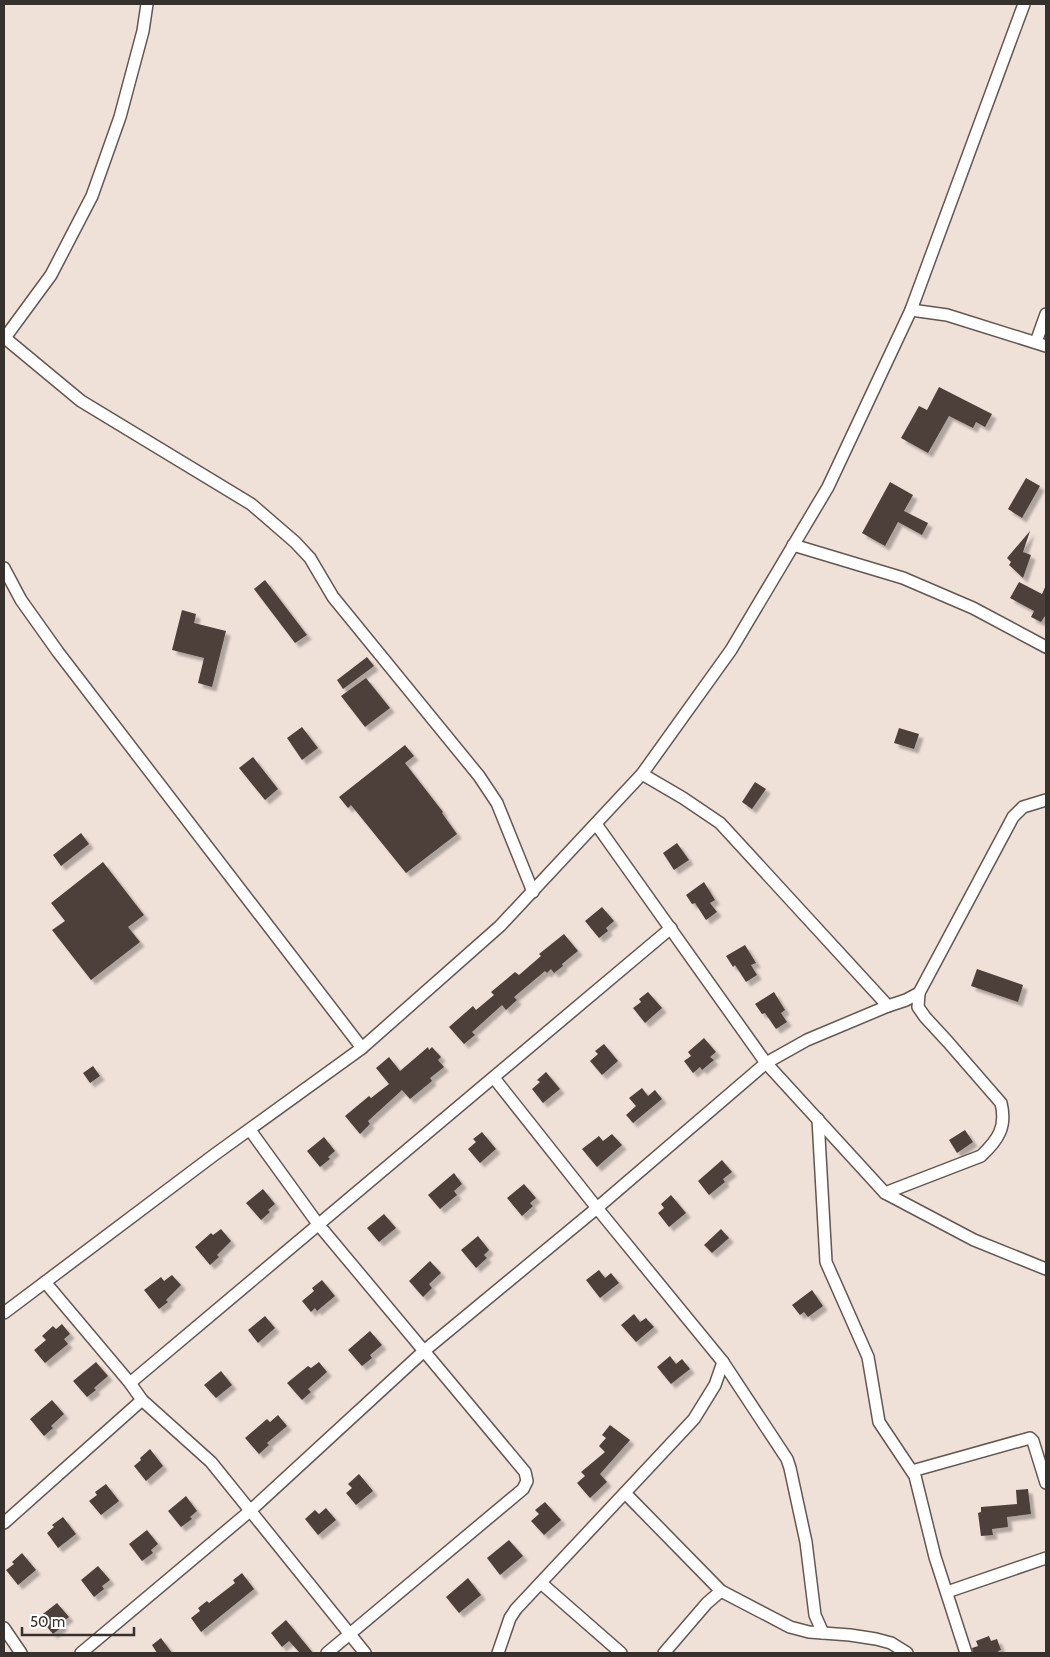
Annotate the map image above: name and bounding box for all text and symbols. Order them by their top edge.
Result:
scale bar [22,1604,135,1636]
text: 50 m [30,1613,65,1631]

